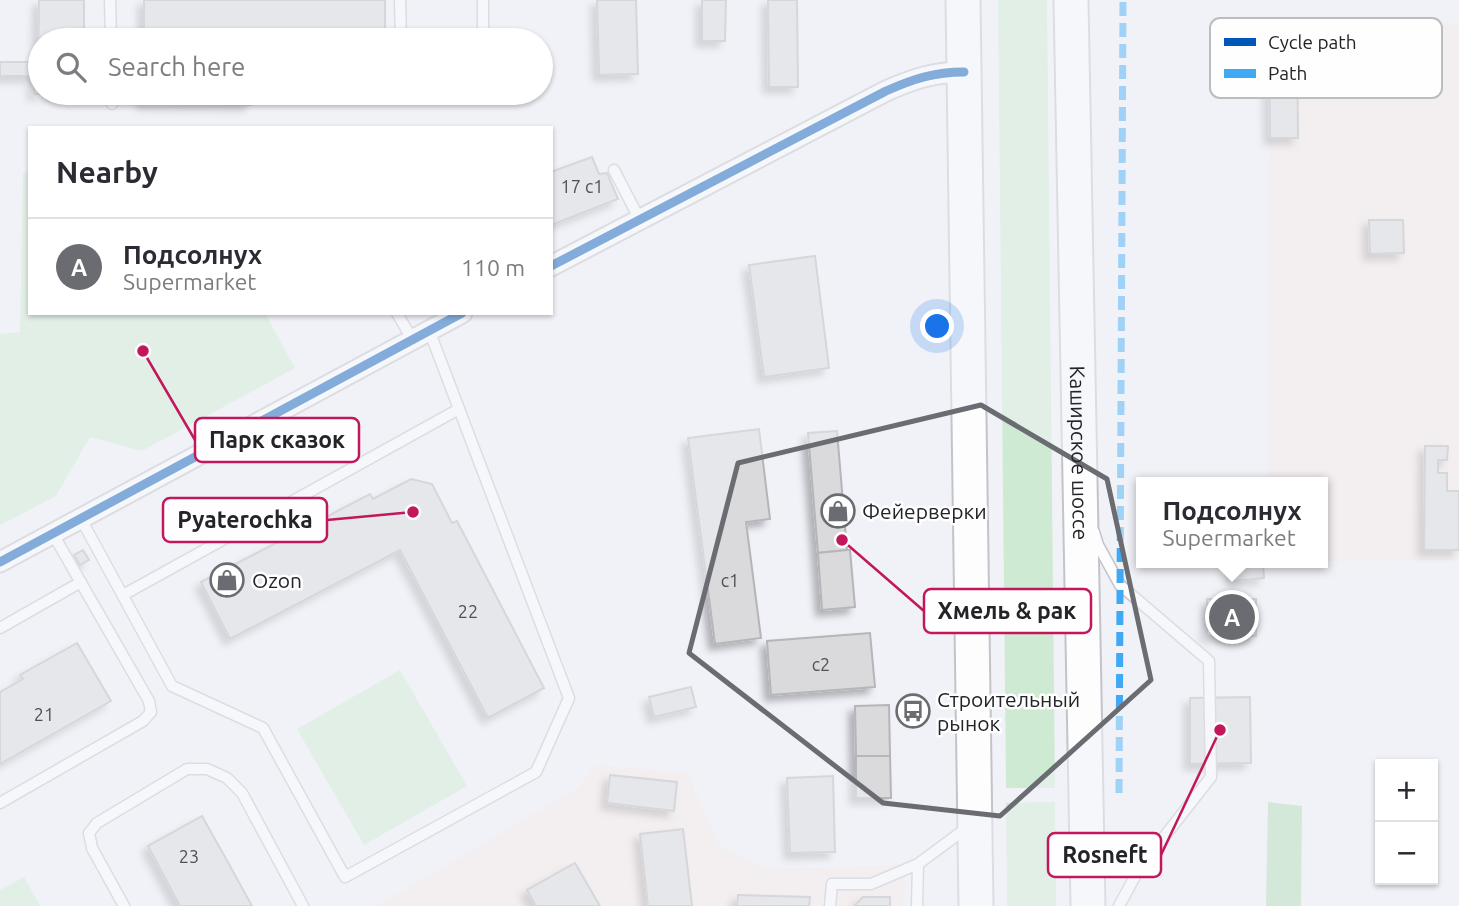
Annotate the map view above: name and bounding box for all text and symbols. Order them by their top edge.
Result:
legend [1210,18,1442,98]
search box [28,28,553,105]
text: Cycle path [1268,31,1357,53]
icon: search [52,48,90,86]
text: Search here [108,52,245,81]
text: Path [1268,62,1307,84]
text: Nearby [56,155,158,189]
house number: 17 с1 [561,176,603,196]
text: Подсолнух [123,240,262,269]
text: A [71,255,87,280]
text: 110 m [461,255,525,280]
text: Supermarket [123,269,256,294]
your location [920,309,954,343]
street label: Каширское шоссе [1066,365,1093,540]
callout: Парк сказок [195,418,359,462]
text: Парк сказок [209,427,345,452]
popup [1136,477,1328,568]
shop icon: Фейерверки [819,492,857,530]
text: Подсолнух [1162,496,1302,525]
callout: Pyaterochka [163,498,327,542]
place label: Фейерверки [862,499,987,523]
text: Pyaterochka [177,507,313,532]
text: Supermarket [1162,525,1296,550]
shop icon: Ozon [208,561,246,599]
place label: Ozon [252,568,302,592]
house number: с1 [721,570,739,590]
callout: Хмель & рак [924,589,1091,633]
pin: A [1209,591,1255,643]
text: Хмель & рак [938,598,1076,623]
house number: 22 [458,601,478,621]
house number: с2 [812,654,830,674]
place label: Строительный рынок [937,687,1080,735]
bus stop icon: Строительный рынок [894,692,932,730]
house number: 21 [34,704,54,724]
map controls [1375,759,1438,885]
button: + [1375,759,1438,822]
button: − [1375,822,1438,885]
callout: Rosneft [1048,833,1161,877]
text: Rosneft [1062,842,1148,867]
house number: 23 [179,846,199,866]

